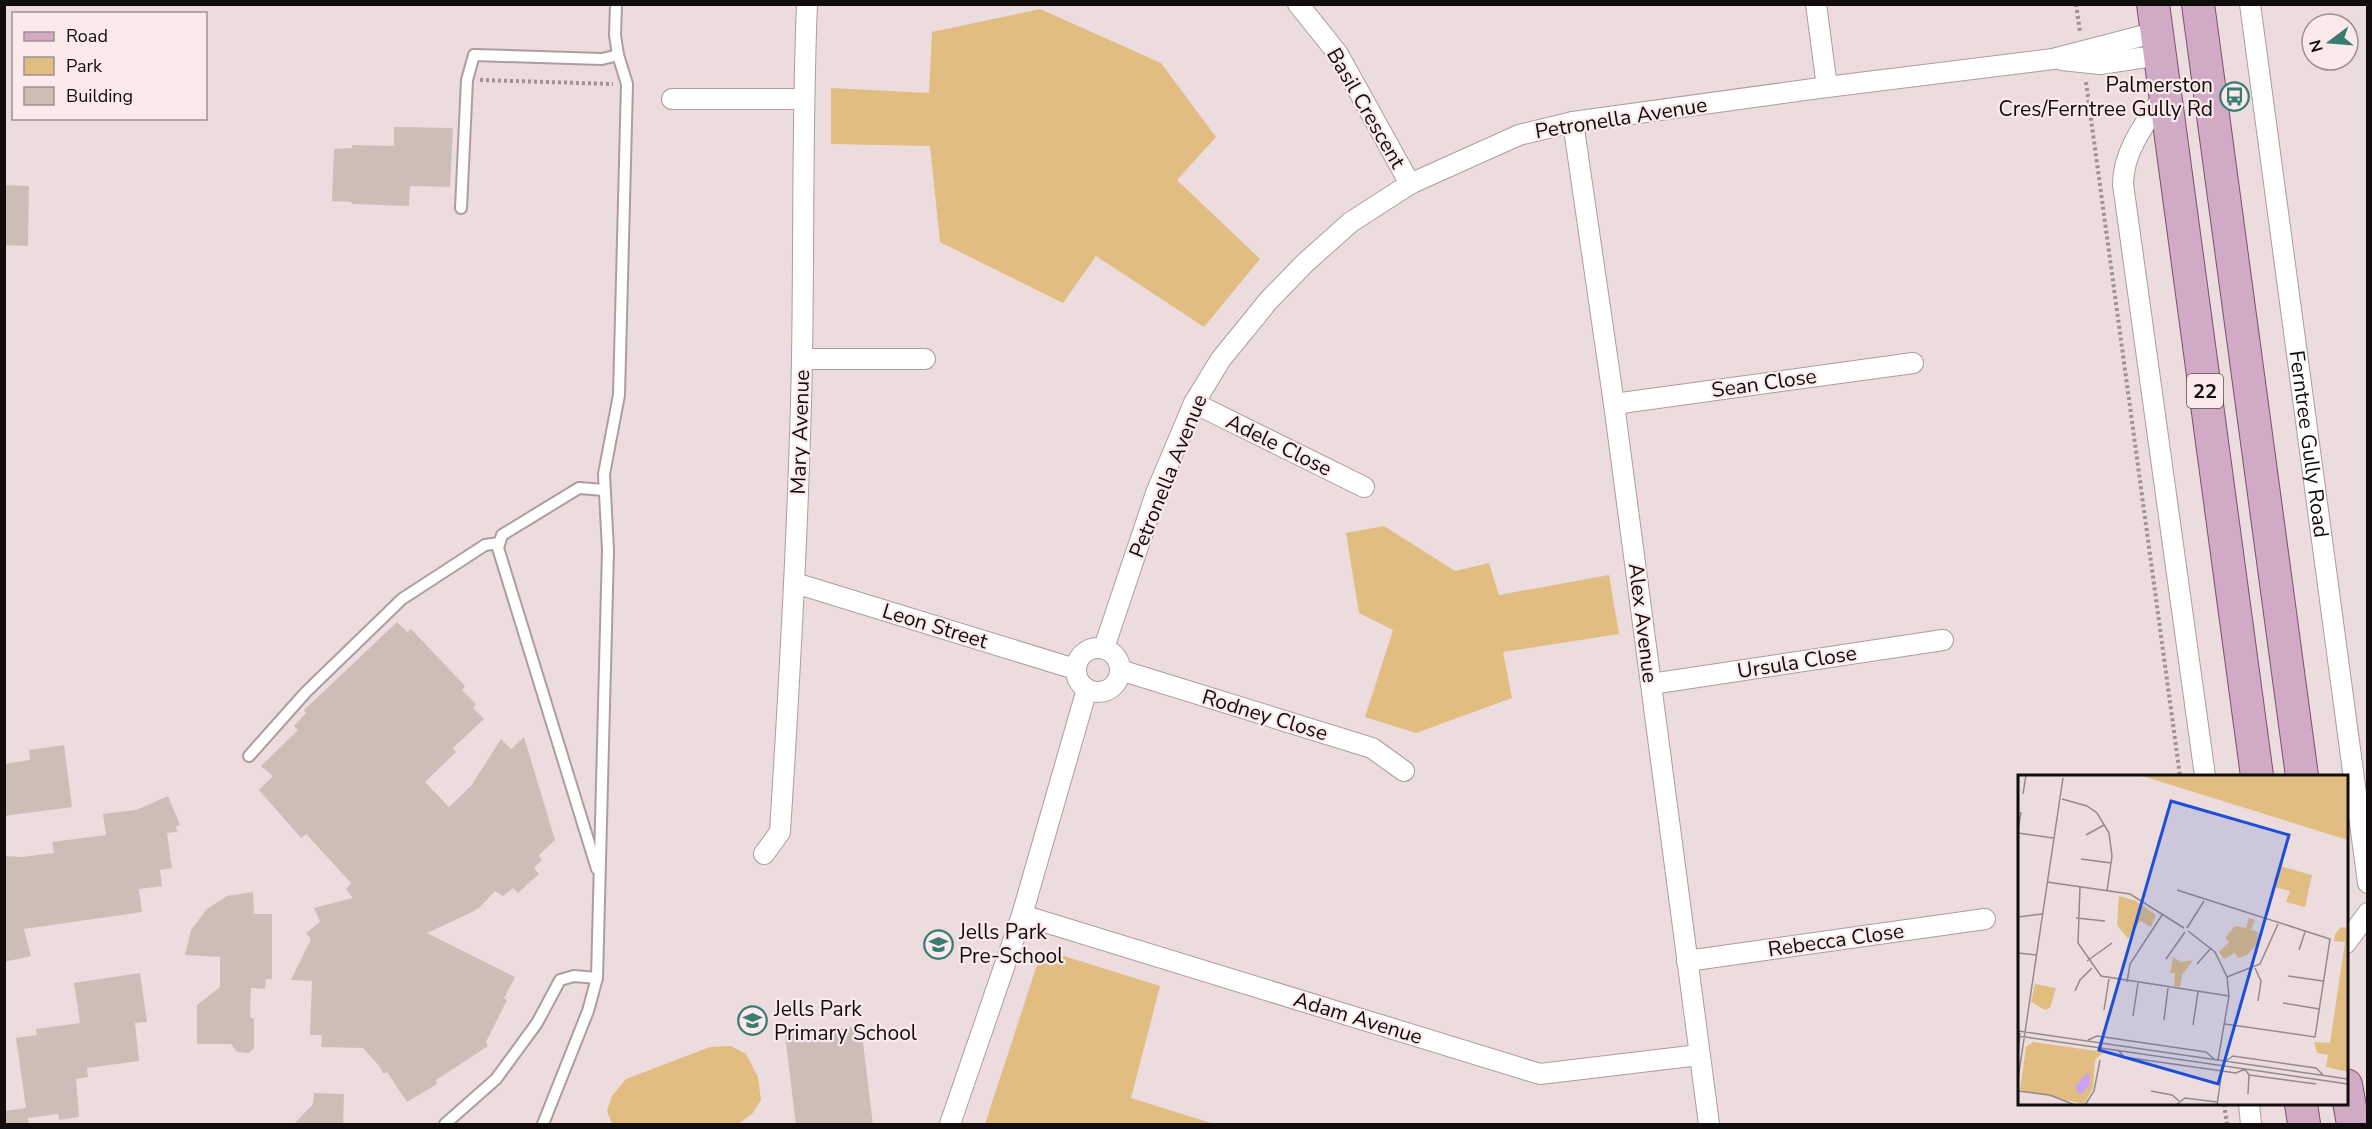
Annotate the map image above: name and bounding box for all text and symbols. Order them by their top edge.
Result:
legend [12,12,207,120]
north arrow [2300,12,2360,72]
text: Road [66,24,108,48]
text: N [2304,37,2329,55]
street label: Basil Crescent [1320,43,1412,174]
text: Park [66,54,103,78]
place label: Palmerston Cres/Ferntree Gully Rd [1999,71,2213,123]
bus stop icon: Palmerston Cres/Ferntree Gully Rd [2218,81,2250,113]
text: Building [66,84,133,108]
street label: Petronella Avenue [1533,91,1709,145]
street label: Ferntree Gully Road [2283,349,2335,539]
street label: Sean Close [1710,362,1818,404]
street label: Mary Avenue [784,369,816,495]
road number: 22 [2187,374,2223,408]
street label: Petronella Avenue [1122,390,1214,562]
street label: Adele Close [1221,407,1337,483]
street label: Alex Avenue [1622,562,1664,684]
street label: Leon Street [879,597,992,655]
street label: Ursula Close [1735,639,1859,685]
street label: Rodney Close [1199,683,1331,747]
inset map [2018,775,2348,1105]
street label: Rebecca Close [1766,917,1906,963]
place label: Jells Park Pre-School [958,918,1064,970]
school or university icon: Jells Park Pre-School [922,928,954,960]
street label: Adam Avenue [1290,985,1426,1051]
place label: Jells Park Primary School [773,995,918,1047]
school or university icon: Jells Park Primary School [737,1005,769,1037]

